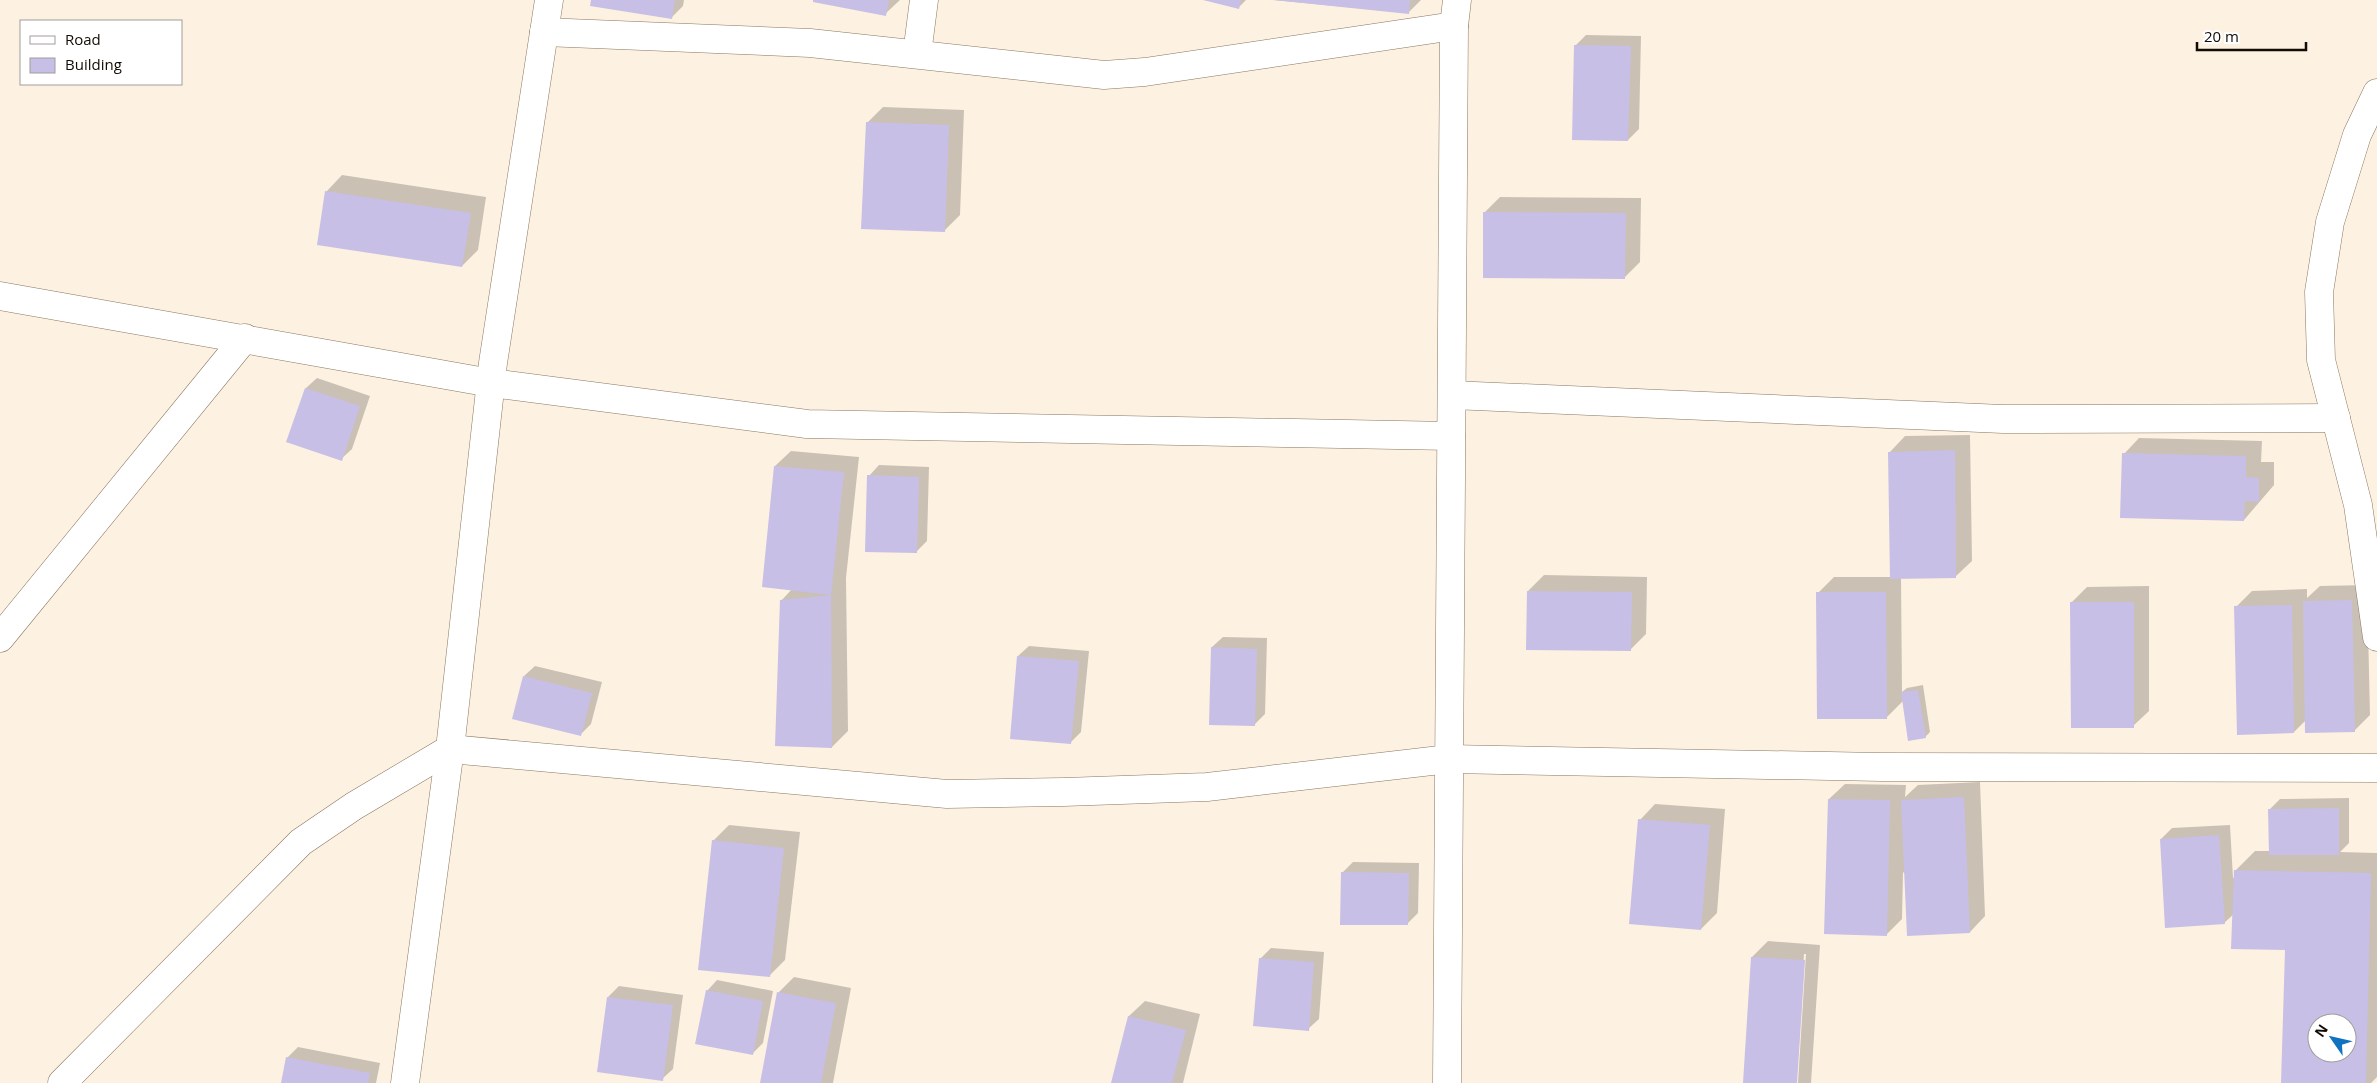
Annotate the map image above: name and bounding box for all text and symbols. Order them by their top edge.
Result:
legend [20,20,182,85]
scale bar [2197,20,2306,52]
text: 20 m [2204,26,2239,46]
text: Road [65,29,101,49]
text: Building [65,54,122,74]
north arrow [2307,1013,2357,1063]
text: N [2310,1020,2332,1040]

